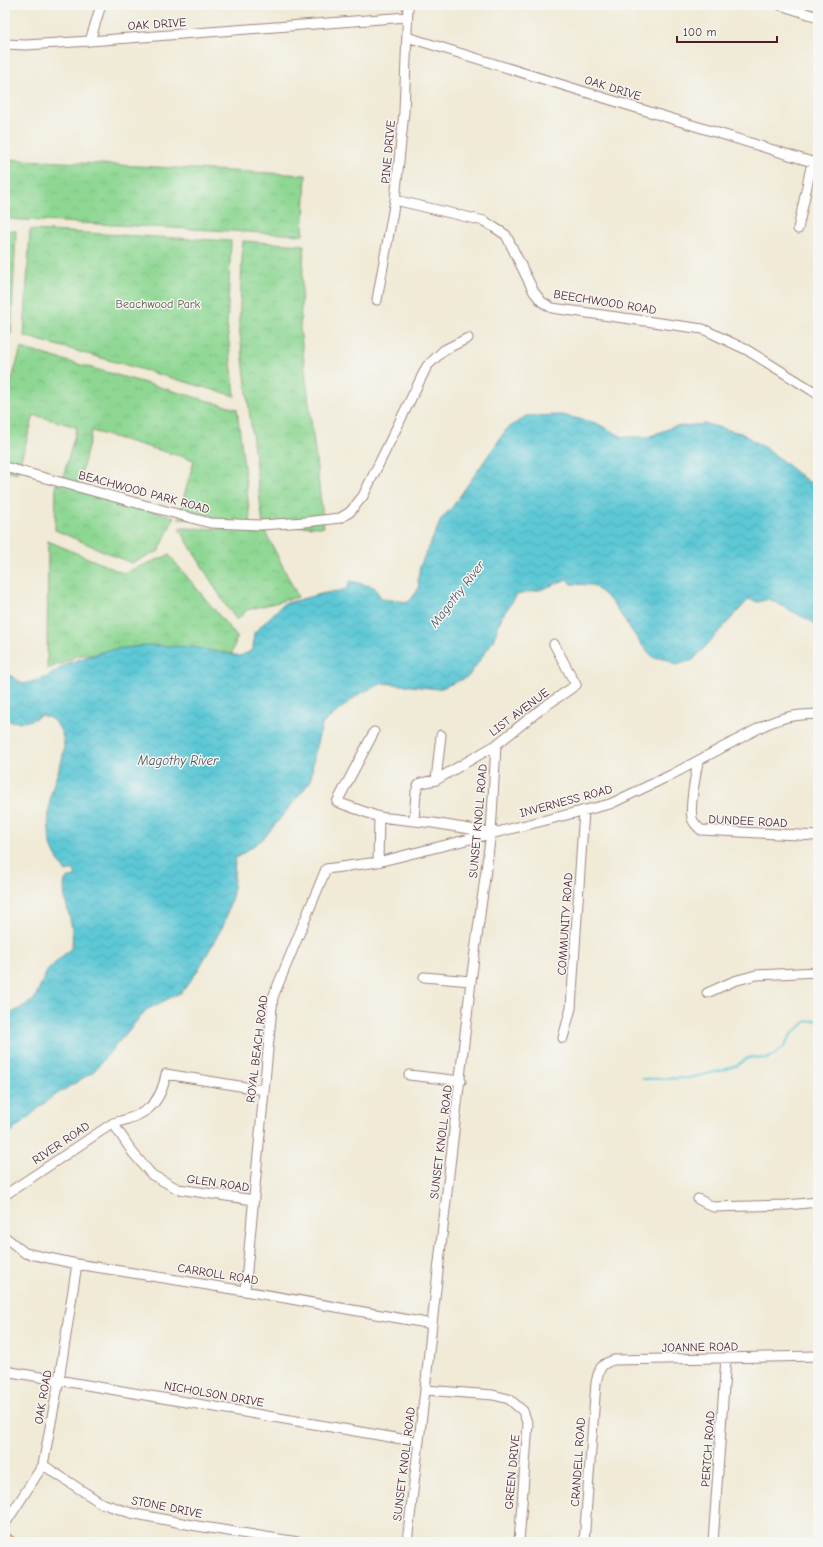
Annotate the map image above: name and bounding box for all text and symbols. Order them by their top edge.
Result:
street label: OAK DRIVE [127,15,187,33]
scale bar [677,18,777,44]
text: 100 m [683,25,716,39]
street label: OAK DRIVE [583,73,643,103]
street label: PINE DRIVE [378,120,398,184]
street label: BEECHWOOD ROAD [552,287,658,317]
park label: Beachwood Park [116,297,201,311]
street label: BEACHWOOD PARK ROAD [77,468,211,516]
water label: Magothy River [426,557,488,631]
street label: LIST AVENUE [486,685,552,739]
water label: Magothy River [137,753,219,768]
street label: SUNSET KNOLL ROAD [466,763,490,879]
street label: INVERNESS ROAD [518,782,614,820]
street label: DUNDEE ROAD [708,812,788,830]
street label: COMMUNITY ROAD [554,872,576,976]
street label: ROYAL BEACH ROAD [243,994,271,1104]
street label: SUNSET KNOLL ROAD [427,1084,455,1200]
street label: RIVER ROAD [30,1119,92,1167]
street label: GLEN ROAD [186,1172,250,1194]
street label: CARROLL ROAD [177,1261,259,1287]
street label: JOANNE ROAD [662,1339,738,1355]
street label: OAK ROAD [31,1369,55,1425]
street label: NICHOLSON DRIVE [163,1378,265,1410]
street label: SUNSET KNOLL ROAD [390,1406,418,1522]
street label: PERTCH ROAD [698,1411,718,1487]
street label: CRANDELL ROAD [568,1417,588,1507]
street label: GREEN DRIVE [502,1434,522,1510]
street label: STONE DRIVE [130,1493,204,1521]

